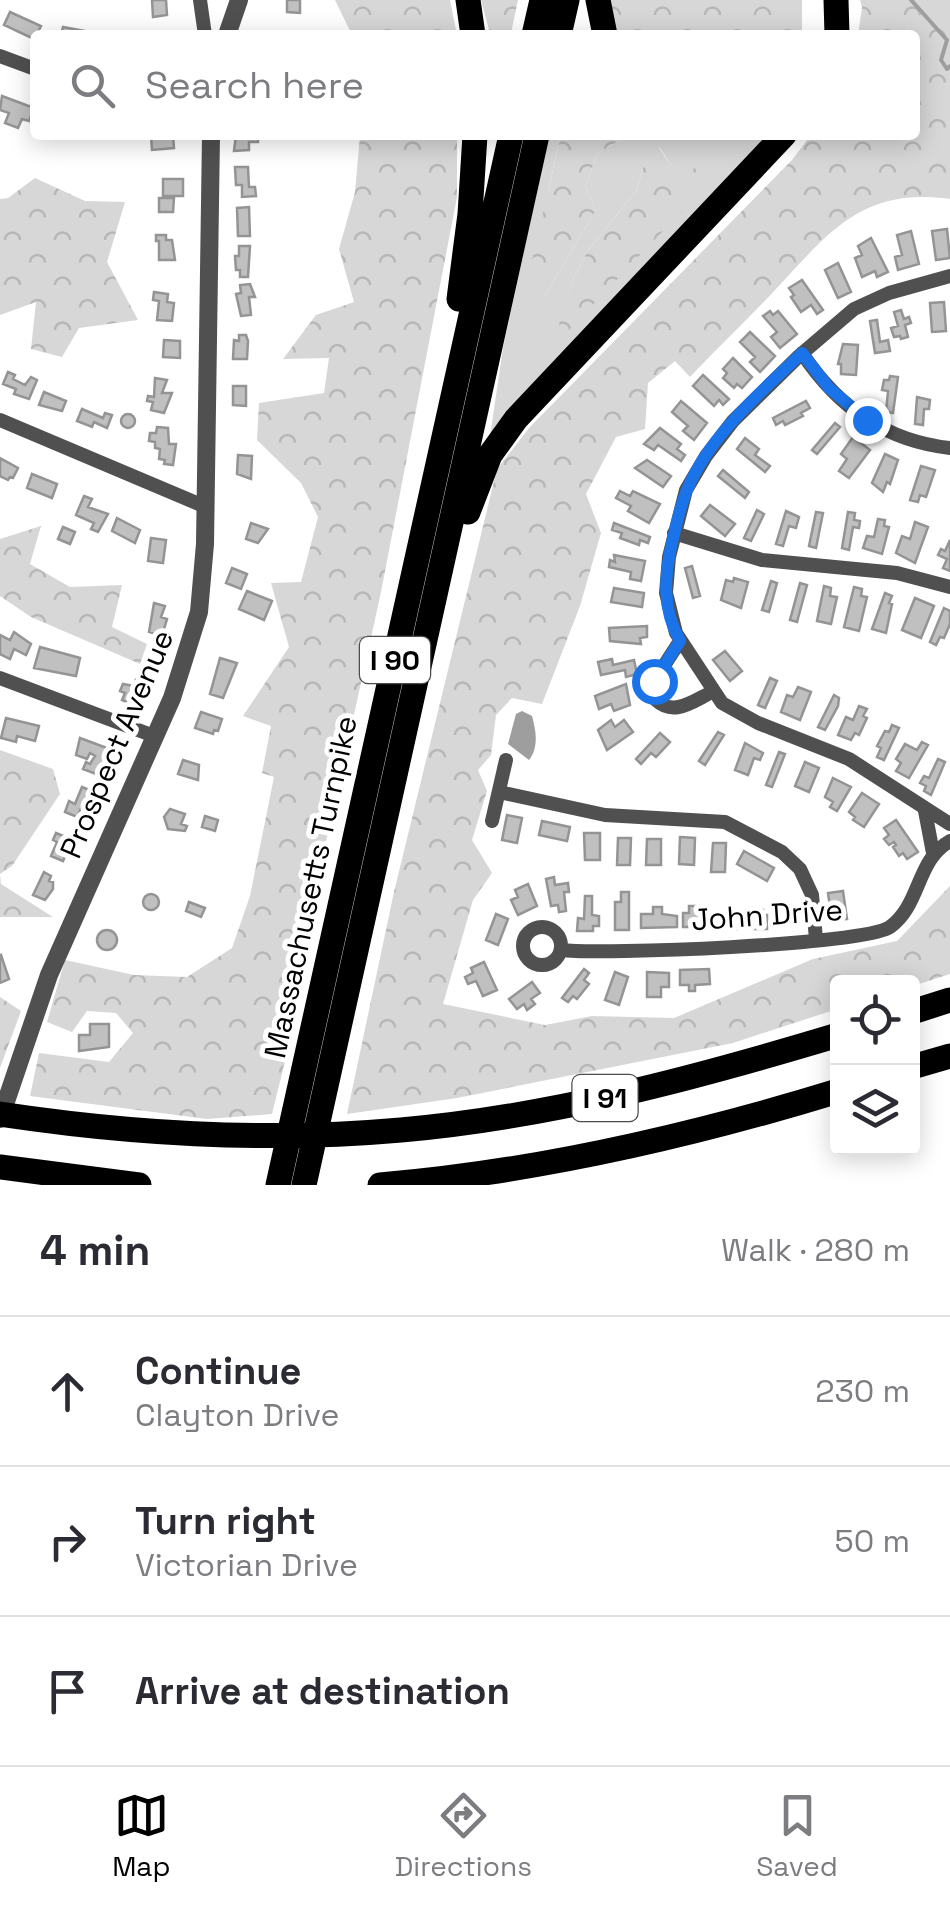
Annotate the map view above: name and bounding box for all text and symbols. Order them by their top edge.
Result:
search box [30,30,920,140]
icon: search [65,58,120,113]
text: Search here [145,61,364,109]
route end [845,398,891,444]
street label: Prospect Avenue [51,624,182,864]
road number: I 90 [360,637,430,683]
route start [632,659,678,705]
street label: Massachusetts Turnpike [255,712,366,1062]
street label: John Drive [690,890,844,939]
map controls [830,975,920,1155]
button: locate [830,975,920,1065]
button: layers [830,1065,920,1155]
road number: I 91 [572,1075,638,1121]
text: 4 min [40,1224,150,1277]
text: Walk · 280 m [721,1230,910,1270]
text: Continue [135,1347,301,1395]
icon: ahead [40,1364,95,1419]
text: 230 m [815,1371,910,1411]
text: Clayton Drive [135,1395,339,1435]
text: Turn right [135,1497,316,1545]
icon: right [40,1514,95,1569]
text: 50 m [835,1521,910,1561]
text: Victorian Drive [135,1545,358,1585]
icon: arrive [40,1664,95,1719]
text: Arrive at destination [135,1667,510,1715]
tab: Map [112,1788,170,1884]
tab: Directions [395,1788,532,1884]
tab: Saved [756,1788,838,1884]

